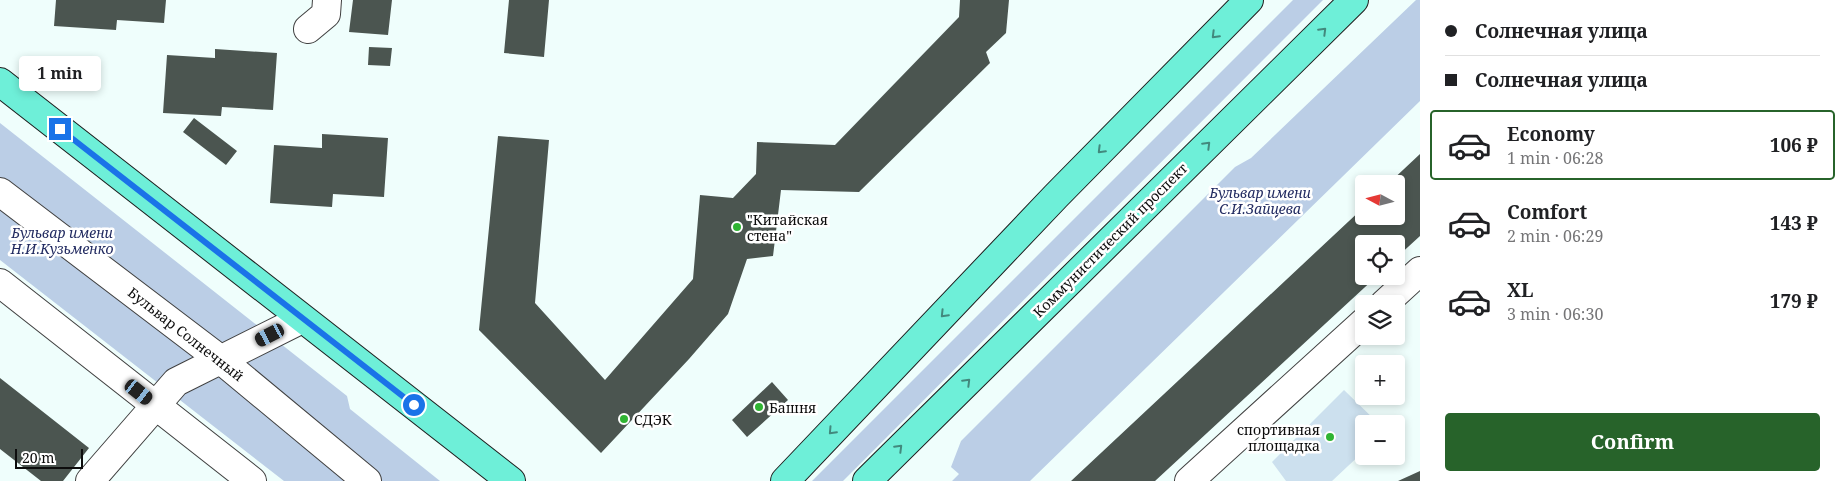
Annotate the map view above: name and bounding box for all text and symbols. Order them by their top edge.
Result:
text: Солнечная улица [1475,18,1648,44]
one-way arrow [1317,27,1326,36]
one-way arrow [1212,29,1221,38]
callout: 1 min [19,56,101,92]
text: 1 min [37,62,83,84]
text: Солнечная улица [1475,67,1648,93]
route end [49,118,71,140]
text: Economy [1507,121,1595,147]
icon: car [1447,123,1492,168]
text: 106 ₽ [1770,132,1818,158]
one-way arrow [1202,141,1211,150]
one-way arrow [1098,145,1107,154]
text: 1 min · 06:28 [1507,147,1603,169]
street label: Коммунистический проспект [1029,158,1192,321]
north arrow [1355,175,1405,225]
map controls [1355,175,1405,465]
park label: Бульвар имени С.И.Зайцева [1208,183,1311,218]
text: Comfort [1507,199,1587,225]
icon: car [1447,201,1492,246]
place label: "Китайская стена" [747,210,828,245]
text: 143 ₽ [1770,210,1818,236]
marker: "Китайская стена" [731,221,743,233]
park label: Бульвар имени Н.И.Кузьменко [9,223,114,258]
text: 2 min · 06:29 [1507,225,1603,247]
button: locate [1355,235,1405,285]
text: XL [1507,277,1533,303]
icon: car [1447,279,1492,324]
street label: Бульвар Солнечный [124,283,248,385]
text: 179 ₽ [1770,288,1818,314]
button: layers [1355,295,1405,345]
text: 3 min · 06:30 [1507,303,1603,325]
one-way arrow [941,308,950,317]
car [253,322,286,348]
button: + [1355,355,1405,405]
car [122,377,155,407]
one-way arrow [961,378,970,387]
route start [403,394,425,416]
place label: Башня [769,398,816,417]
marker: Башня [753,401,765,413]
place label: СДЭК [634,410,672,429]
marker: СДЭК [618,413,630,425]
button: Confirm [1445,413,1820,471]
button: − [1355,415,1405,465]
place label: спортивная площадка [1237,420,1320,455]
one-way arrow [829,426,838,435]
marker: спортивная площадка [1324,431,1336,443]
one-way arrow [894,445,903,454]
scale bar [15,446,82,469]
text: 20 m [22,448,55,467]

